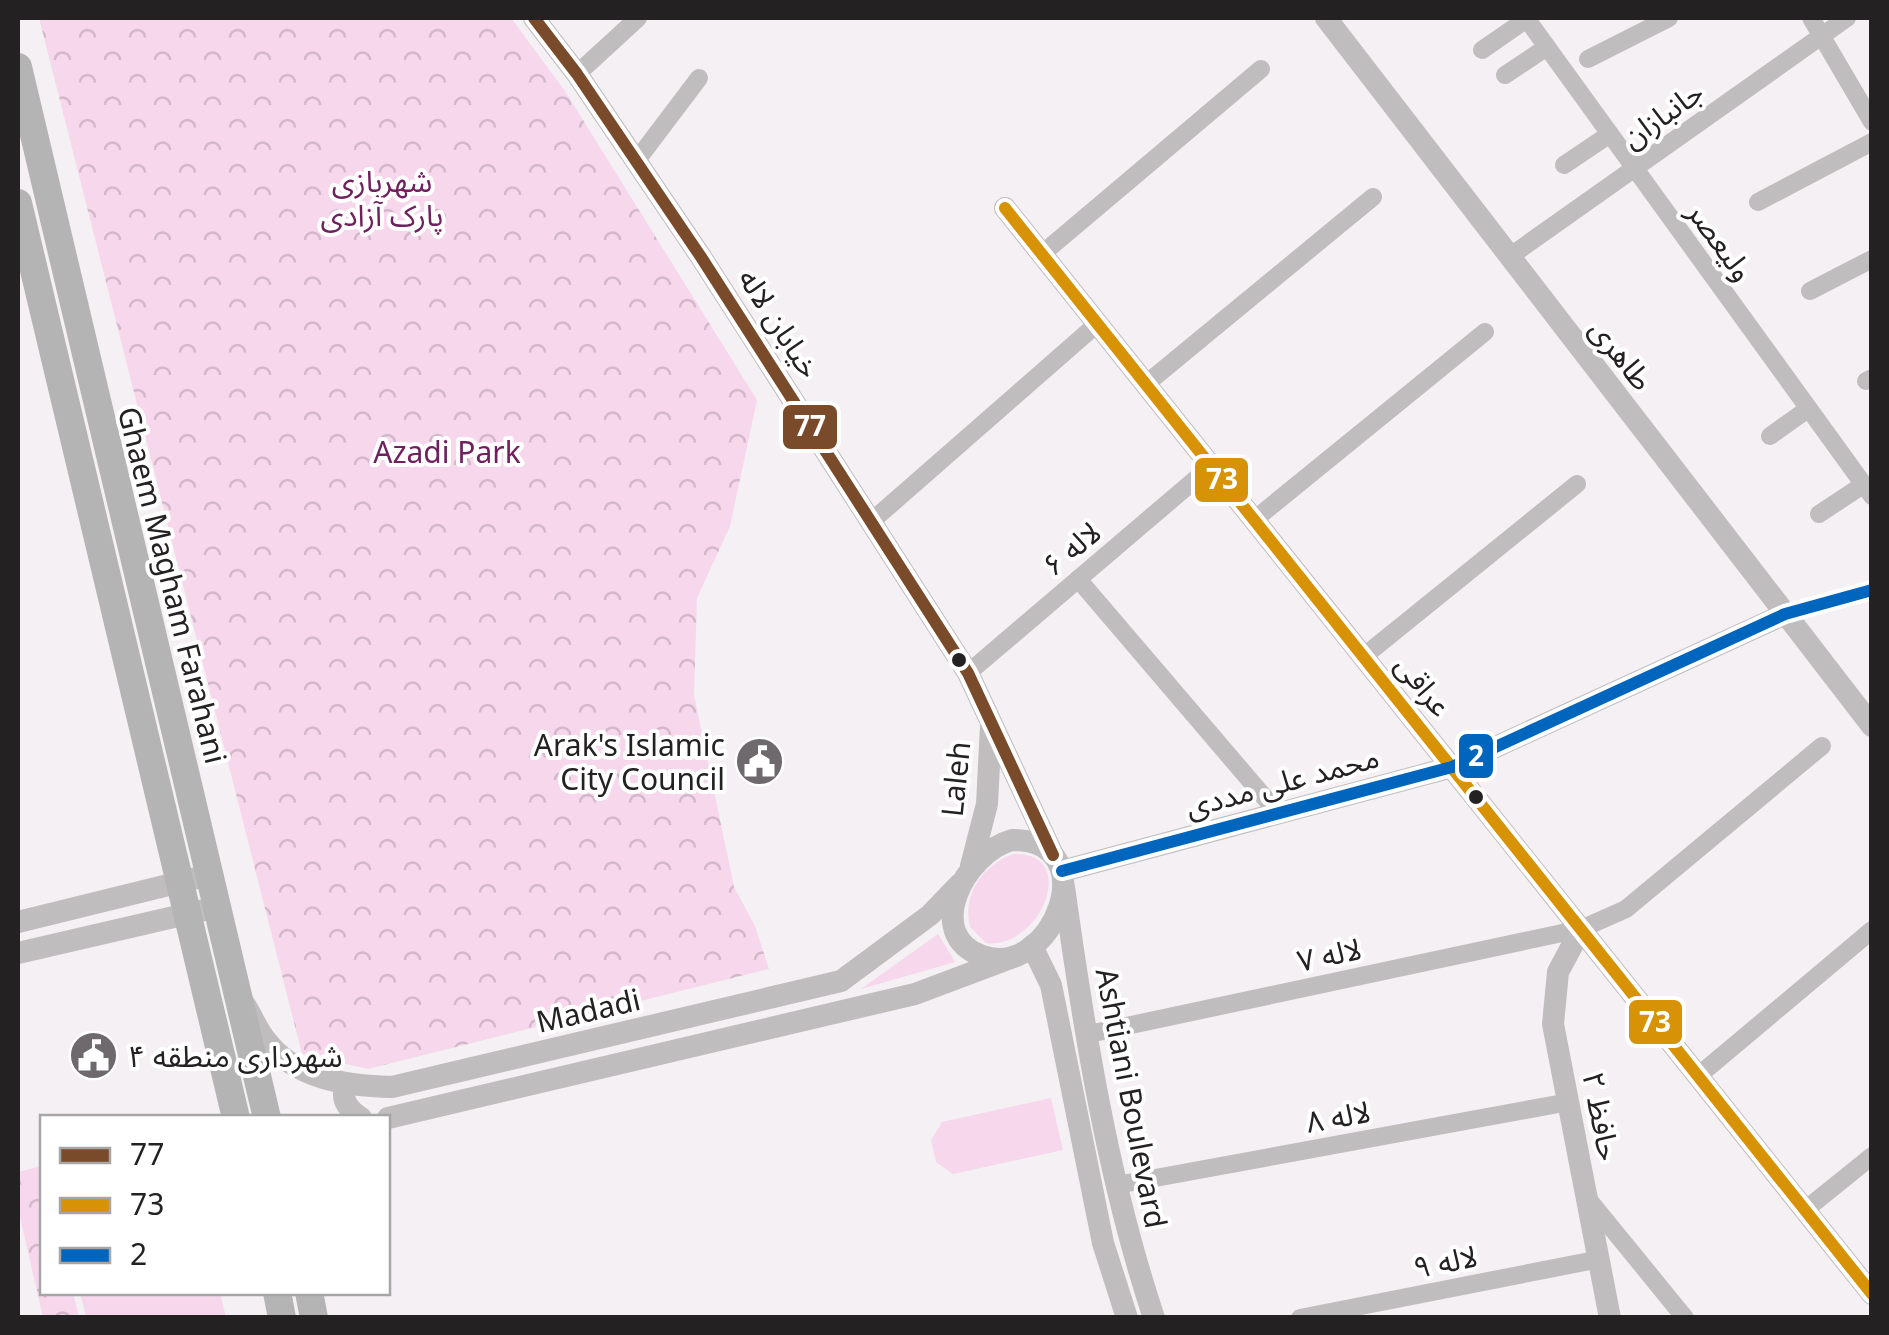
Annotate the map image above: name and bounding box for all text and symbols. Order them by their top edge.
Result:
street label: جانبازان [1613,71,1711,157]
park label: شهربازی پارک آزادی [320,160,444,235]
street label: ولیعصر [1678,192,1764,289]
street label: خیابان لاله [729,260,831,386]
street label: طاهری [1581,309,1663,399]
street label: Ghaem Magham Farahani [109,402,237,768]
line badge: 77 [781,403,839,451]
text: 77 [794,406,826,444]
park label: Azadi Park [373,431,521,472]
line badge: 73 [1193,456,1250,504]
text: 73 [1206,459,1238,497]
street label: لاله ۶ [1033,511,1109,585]
street label: عراقی [1386,645,1462,725]
unlabelled marker [949,650,969,670]
place label: Arak's Islamic City Council [534,724,725,799]
line badge: 2 [1457,732,1495,780]
public building icon: Arak's Islamic City Council [734,735,786,787]
street label: محمد علی مددی [1181,735,1383,827]
text: 2 [1468,736,1484,774]
street label: Laleh [931,739,979,819]
unlabelled marker [1466,787,1486,807]
street label: لاله ۷ [1293,927,1365,981]
street label: Ashtiani Boulevard [1087,964,1177,1232]
street label: Madadi [532,978,644,1042]
line badge: 73 [1627,998,1684,1046]
text: 73 [1639,1002,1671,1040]
public building icon: شهرداری منطقه ۴ [67,1029,119,1081]
place label: شهرداری منطقه ۴ [128,1035,343,1076]
street label: حافظ ۲ [1573,1068,1631,1164]
street label: لاله ۸ [1303,1090,1373,1142]
legend [40,1115,390,1295]
text: 77 [130,1133,164,1174]
text: 73 [130,1183,164,1224]
text: 2 [130,1233,147,1274]
street label: لاله ۹ [1409,1235,1481,1287]

